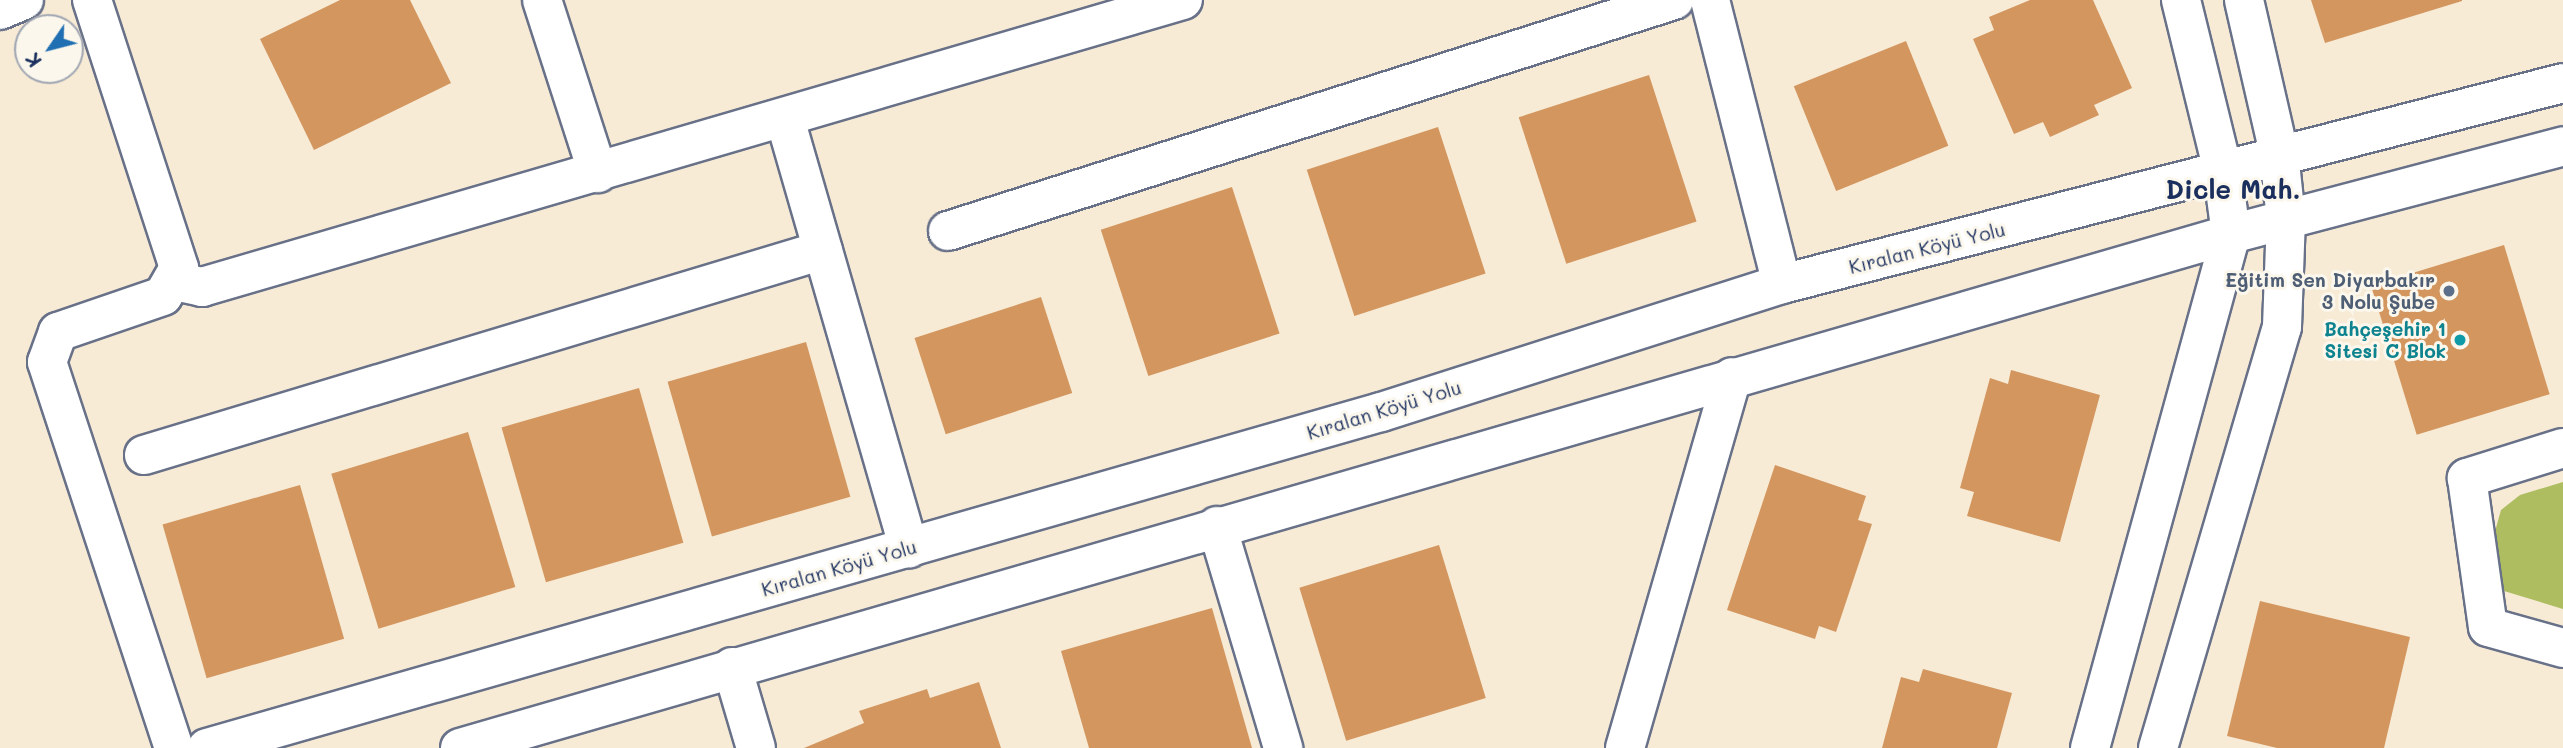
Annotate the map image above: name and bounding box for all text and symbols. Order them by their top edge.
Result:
north arrow [14,14,84,84]
text: K [19,48,47,72]
district label: Dicle Mah. [2166,174,2300,206]
street label: Kıralan Köyü Yolu [1847,218,2007,278]
place label: Eğitim Sen Diyarbakır 3 Nolu Şube [2225,269,2435,313]
marker: Eğitim Sen Diyarbakır 3 Nolu Şube [2441,283,2457,299]
place label: Bahçeşehir 1 Sitesi C Blok [2324,318,2446,362]
marker: Bahçeşehir 1 Sitesi C Blok [2452,332,2468,348]
street label: Kıralan Köyü Yolu [1304,376,1464,444]
street label: Kıralan Köyü Yolu [759,535,919,601]

